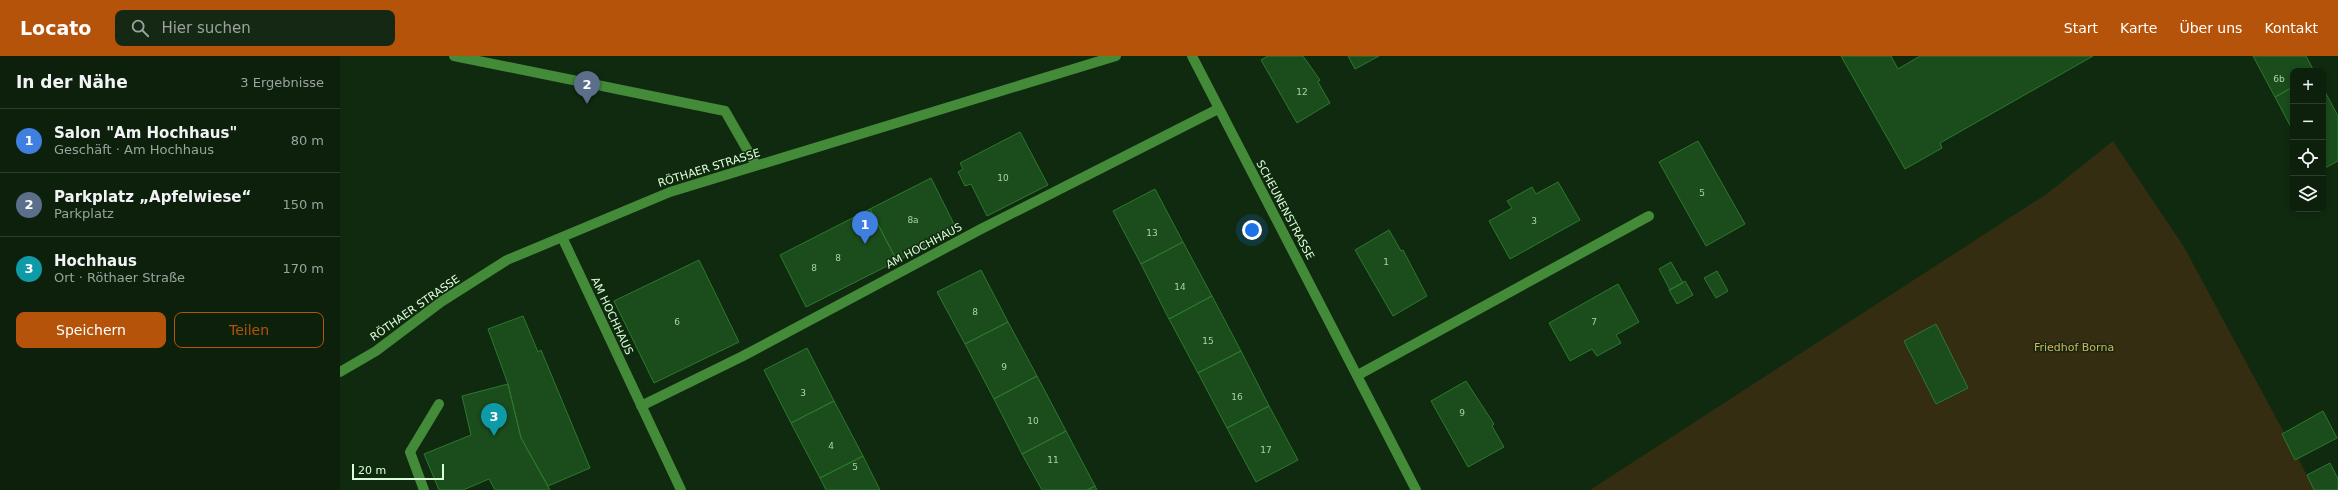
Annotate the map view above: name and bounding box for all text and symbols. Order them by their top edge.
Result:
search box [115,10,395,46]
text: Locato [20,17,91,39]
icon: search [129,17,151,39]
text: Hier suchen [161,19,251,37]
text: Start [2064,20,2098,36]
text: Karte [2120,20,2157,36]
text: Über uns [2179,20,2242,36]
text: Kontakt [2264,20,2318,36]
map controls [2290,68,2326,212]
button: + [2290,68,2326,104]
pin: 2 [574,71,600,104]
text: In der Nähe [16,72,128,92]
house number: 6b [2273,74,2285,84]
text: 3 Ergebnisse [240,75,324,90]
house number: 12 [1296,87,1308,97]
button: − [2290,104,2326,140]
text: Salon "Am Hochhaus" [54,124,237,142]
text: 1 [24,133,34,148]
text: 80 m [291,133,324,148]
button: locate [2290,140,2326,176]
text: Geschäft · Am Hochhaus [54,142,214,157]
street label: RÖTHAER STRASSE [656,146,762,190]
street label: SCHEUNENSTRASSE [1253,158,1317,262]
house number: 10 [997,173,1009,183]
button: layers [2290,176,2326,212]
text: Parkplatz „Apfelwiese“ [54,188,251,206]
house number: 5 [1699,188,1705,198]
text: 2 [24,197,34,212]
text: 150 m [282,197,324,212]
text: Parkplatz [54,206,114,221]
pin: 1 [852,211,878,244]
house number: 8a [907,215,919,225]
house number: 3 [1531,216,1537,226]
street label: AM HOCHHAUS [884,220,964,272]
your location [1242,220,1262,240]
house number: 13 [1146,228,1158,238]
text: Hochhaus [54,252,137,270]
house number: 8 [835,253,841,263]
house number: 1 [1383,257,1389,267]
text: 3 [24,261,34,276]
text: 170 m [282,261,324,276]
house number: 8 [811,263,817,273]
text: Ort · Röthaer Straße [54,270,185,285]
street label: RÖTHAER STRASSE [368,272,462,344]
street label: AM HOCHHAUS [588,275,636,357]
house number: 14 [1174,282,1186,292]
house number: 8 [972,307,978,317]
button: Speichern [16,312,166,348]
button: Teilen [174,312,324,348]
house number: 6 [674,317,680,327]
house number: 7 [1591,317,1597,327]
house number: 15 [1202,336,1214,346]
park label: Friedhof Borna [2034,341,2114,354]
house number: 9 [1001,362,1007,372]
house number: 3 [800,388,806,398]
house number: 16 [1231,392,1243,402]
pin: 3 [481,403,507,436]
house number: 9 [1459,408,1465,418]
house number: 10 [1027,416,1039,426]
house number: 4 [828,441,834,451]
house number: 17 [1260,445,1272,455]
house number: 11 [1047,455,1059,465]
scale bar [352,462,444,481]
house number: 5 [852,462,858,472]
text: 20 m [358,464,386,477]

